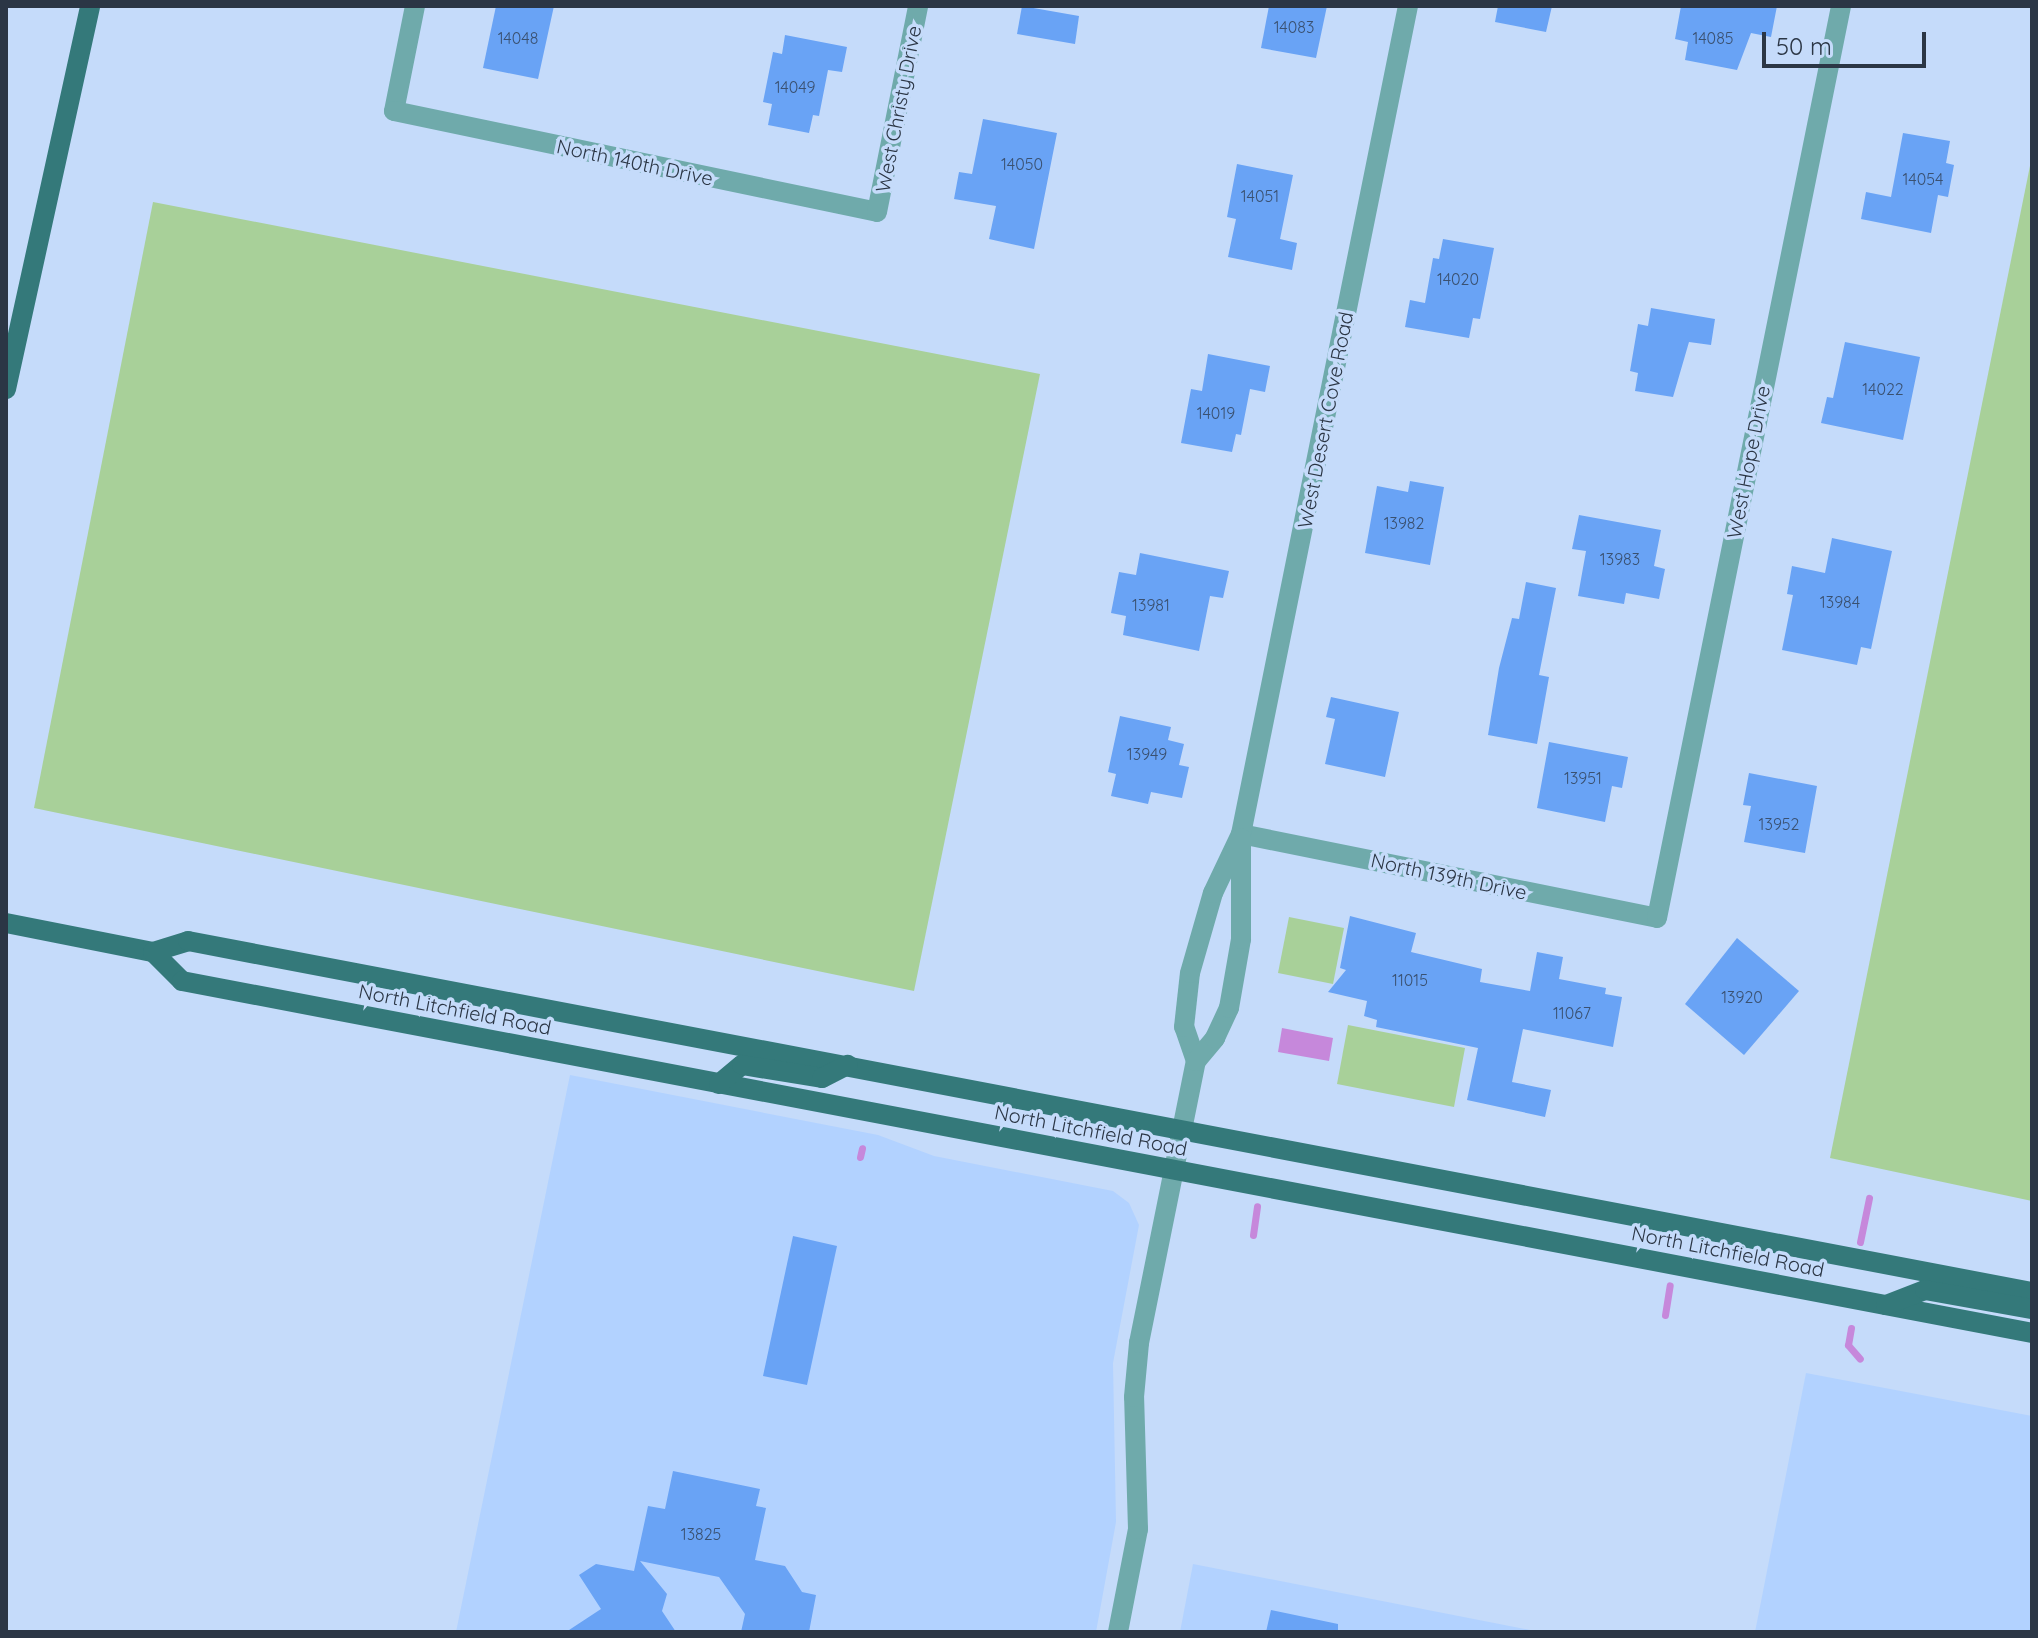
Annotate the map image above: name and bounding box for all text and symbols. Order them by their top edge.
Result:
scale bar [1766,16,1930,66]
house number: 14083 [1274,17,1314,37]
street label: West Christy Drive [870,24,926,194]
house number: 14048 [498,28,538,48]
house number: 14085 [1693,28,1733,48]
text: 50 m [1776,31,1832,61]
house number: 14049 [775,77,815,97]
street label: North 140th Drive [555,134,715,190]
house number: 14050 [1001,154,1043,174]
house number: 14054 [1903,169,1943,189]
house number: 14051 [1241,186,1279,206]
house number: 14020 [1437,269,1479,289]
street label: West Desert Cove Road [1292,310,1358,530]
house number: 14022 [1862,379,1904,399]
street label: West Hope Drive [1721,383,1775,541]
house number: 14019 [1197,403,1235,423]
house number: 13982 [1384,513,1424,533]
house number: 13983 [1600,549,1640,569]
house number: 13984 [1820,592,1860,612]
house number: 13981 [1132,595,1170,615]
house number: 13949 [1127,744,1167,764]
house number: 13951 [1564,768,1602,788]
house number: 13952 [1759,814,1799,834]
street label: North 139th Drive [1369,848,1529,904]
house number: 11015 [1392,970,1428,990]
street label: North Litchfield Road [357,979,553,1039]
house number: 13920 [1721,987,1763,1007]
house number: 11067 [1553,1003,1591,1023]
street label: North Litchfield Road [993,1100,1189,1160]
street label: North Litchfield Road [1630,1221,1826,1281]
house number: 13825 [681,1524,721,1544]

